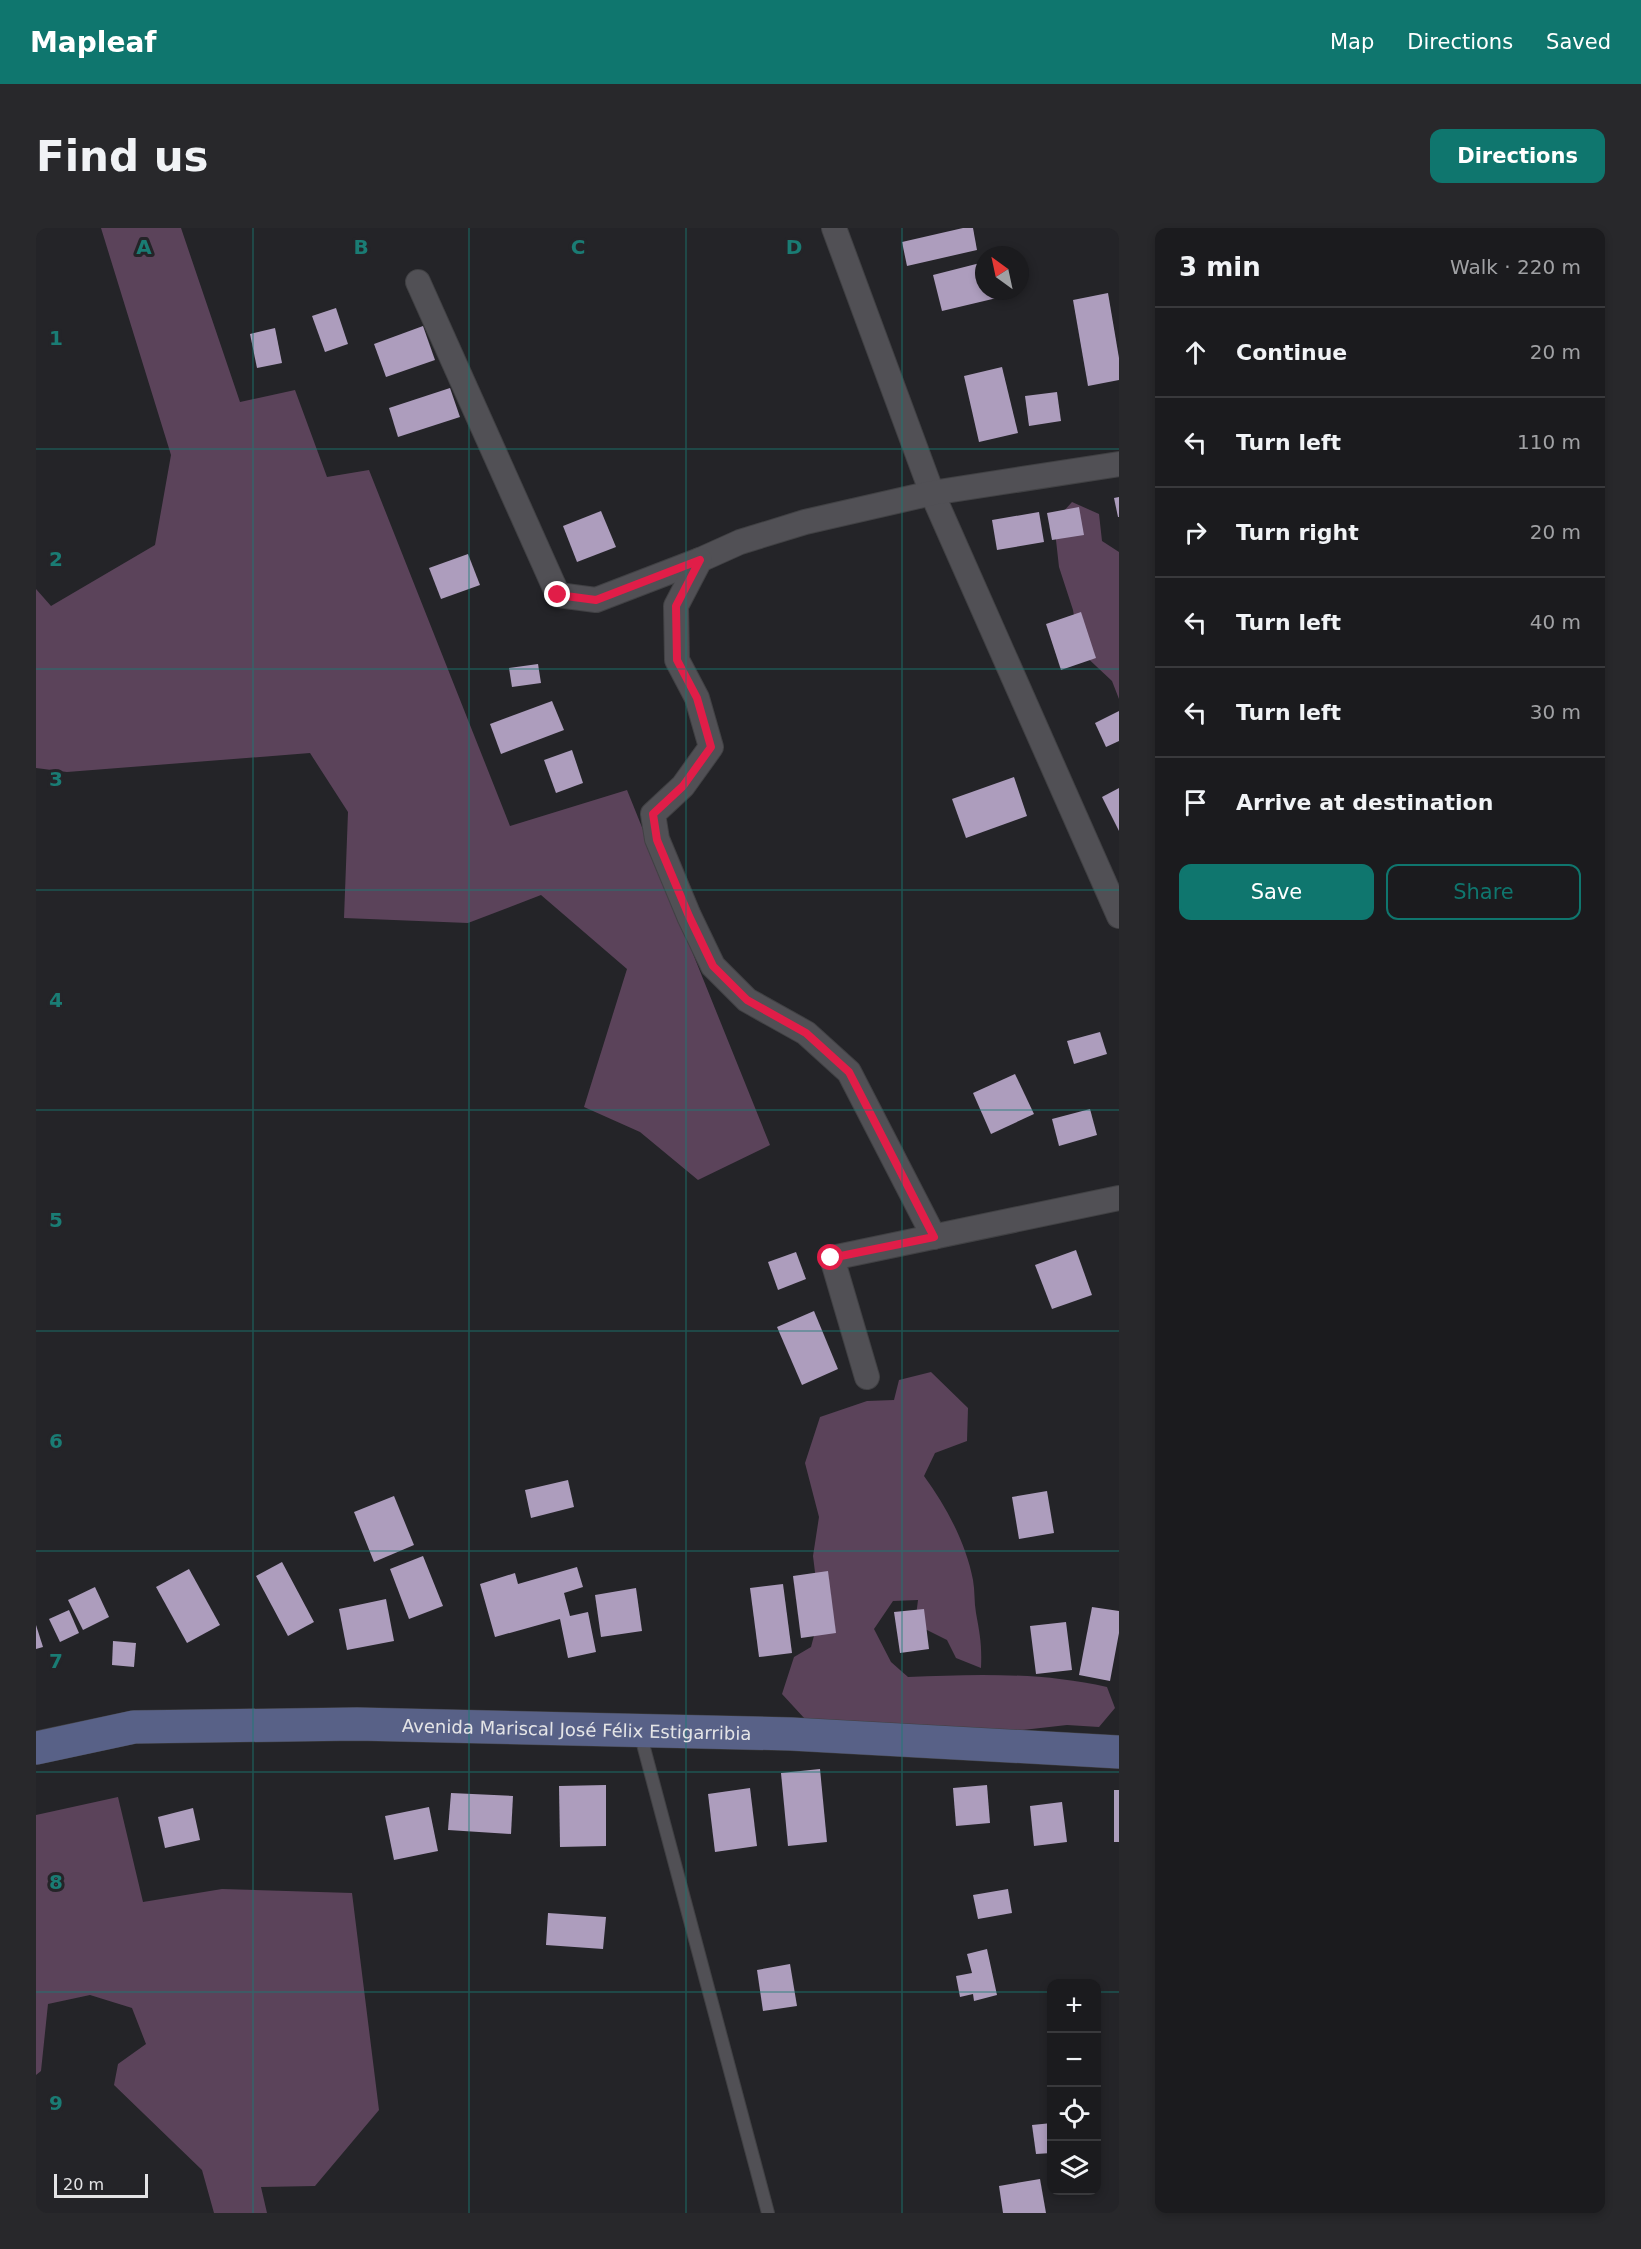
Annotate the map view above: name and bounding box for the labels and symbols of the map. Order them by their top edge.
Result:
text: A [136,235,152,259]
text: B [353,235,369,259]
text: C [571,235,585,259]
text: D [786,235,802,259]
north arrow [975,246,1029,300]
text: 1 [49,326,63,350]
text: 2 [49,547,63,571]
route end [544,581,570,607]
text: 3 [49,767,63,791]
text: 4 [49,988,63,1012]
text: 5 [49,1208,63,1232]
route start [817,1244,843,1270]
text: 6 [49,1429,63,1453]
text: 7 [49,1649,63,1673]
street label: Avenida Mariscal José Félix Estigarribia [402,1715,752,1744]
text: 8 [49,1870,63,1894]
text: 9 [49,2091,63,2115]
scale bar [54,2171,148,2198]

